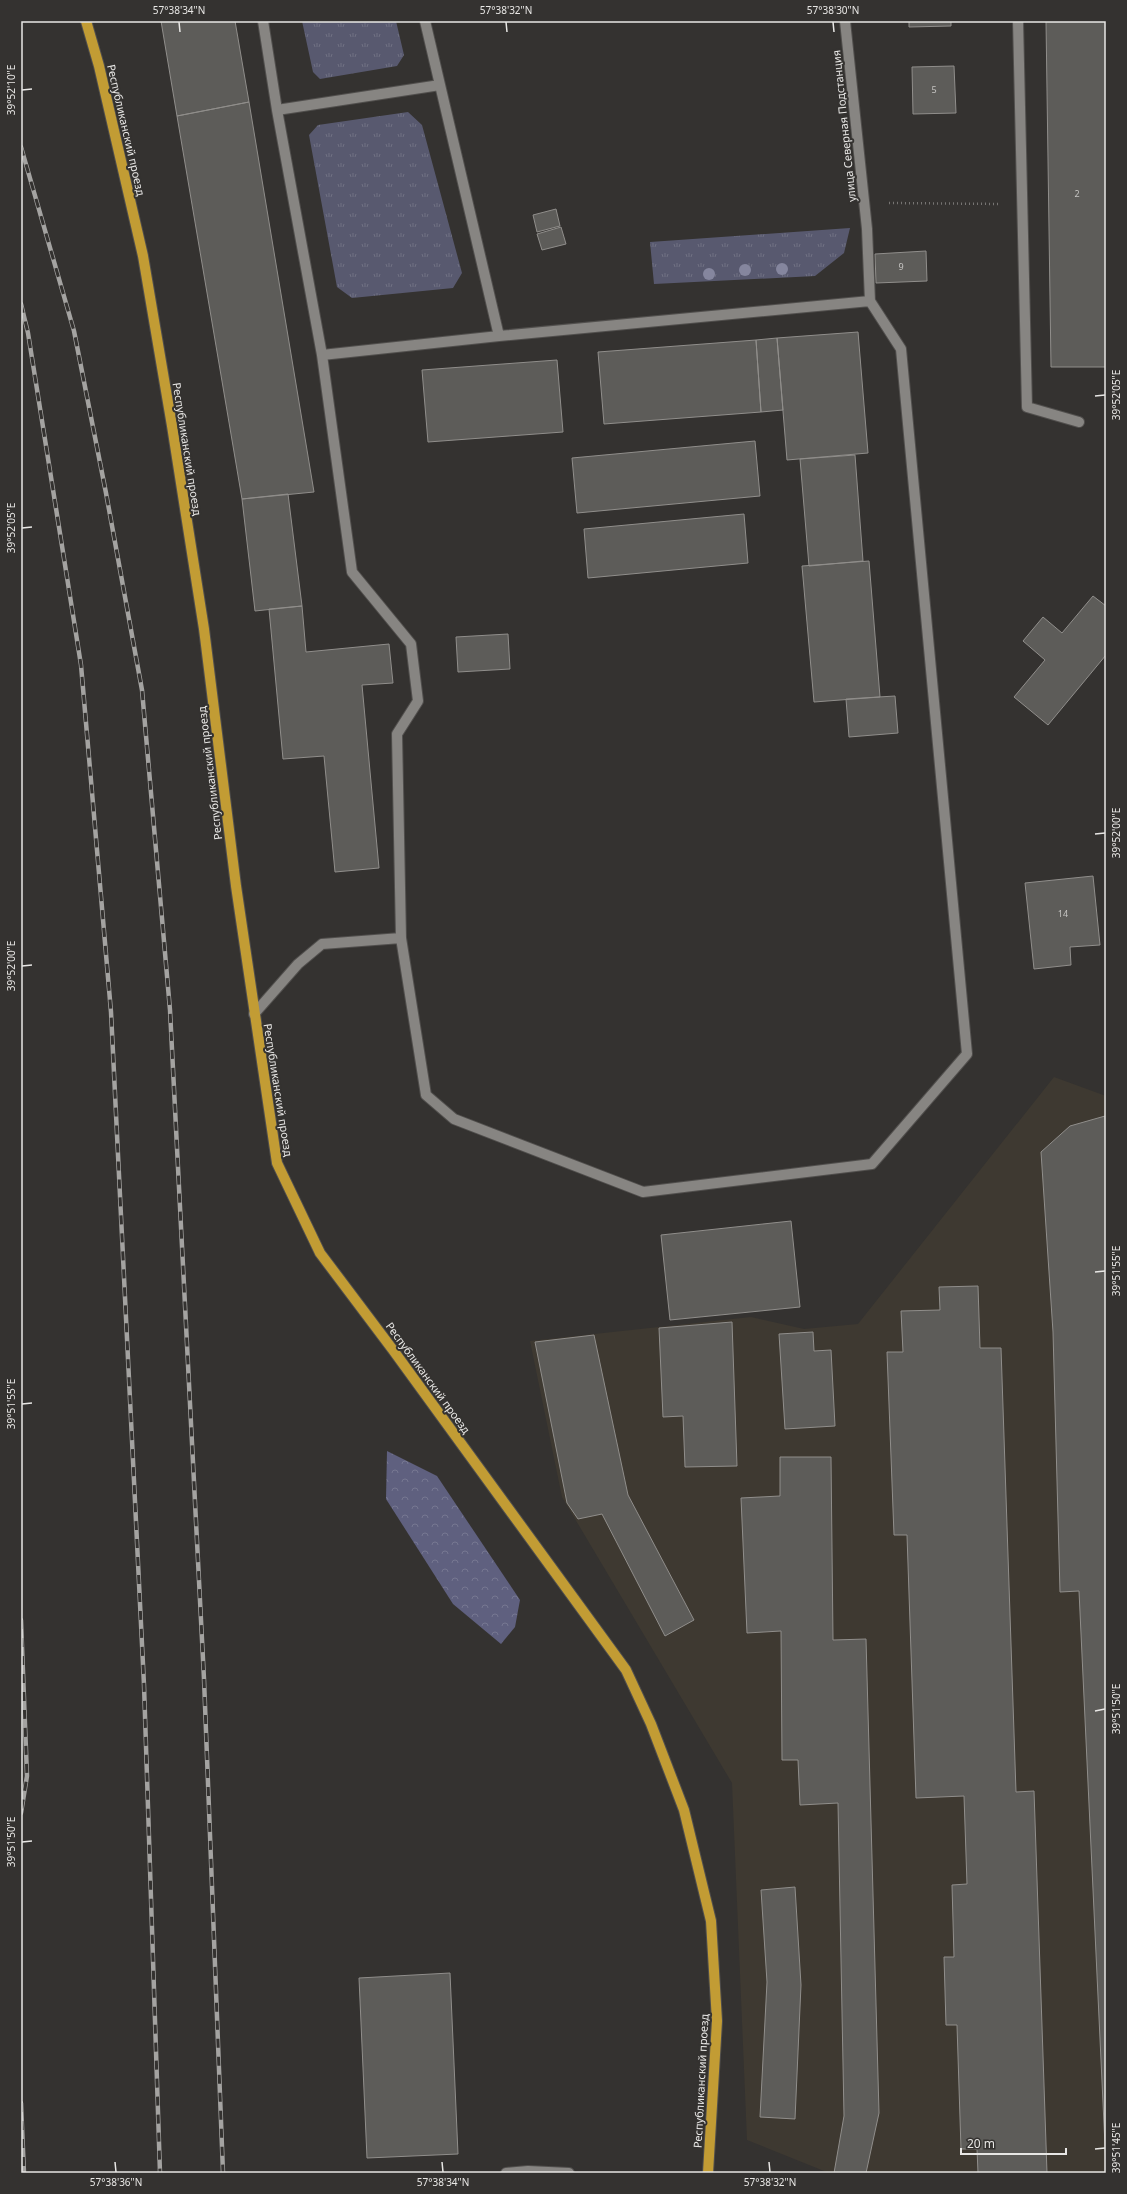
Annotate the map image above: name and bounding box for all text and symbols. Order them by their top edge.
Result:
text: 57°38'34"N [153,3,205,17]
text: 57°38'32"N [480,3,532,17]
text: 57°38'30"N [807,3,859,17]
street label: улица Северная Подстанция [828,49,859,203]
street label: Республиканский проезд [104,63,149,197]
text: 39°52'10"E [4,65,18,115]
house number: 5 [931,83,937,96]
house number: 2 [1074,187,1080,200]
house number: 9 [898,260,904,273]
text: 39°52'05"E [1109,370,1123,420]
street label: Республиканский проезд [170,381,205,517]
text: 39°52'05"E [4,503,18,553]
street label: Республиканский проезд [194,705,225,841]
text: 39°52'00"E [1109,808,1123,858]
house number: 14 [1058,907,1068,920]
text: 39°52'00"E [4,941,18,991]
street label: Республиканский проезд [261,1022,296,1158]
text: 39°51'55"E [1109,1246,1123,1296]
street label: Республиканский проезд [383,1319,474,1437]
text: 39°51'55"E [4,1379,18,1429]
text: 39°51'50"E [1109,1684,1123,1734]
text: 39°51'50"E [4,1817,18,1867]
street label: Республиканский проезд [689,2013,712,2148]
text: 39°51'45"E [1109,2123,1123,2173]
scale bar [961,2130,1066,2156]
text: 20 m [967,2135,995,2152]
text: 57°38'36"N [90,2175,142,2189]
text: 57°38'34"N [417,2175,469,2189]
text: 57°38'32"N [744,2175,796,2189]

